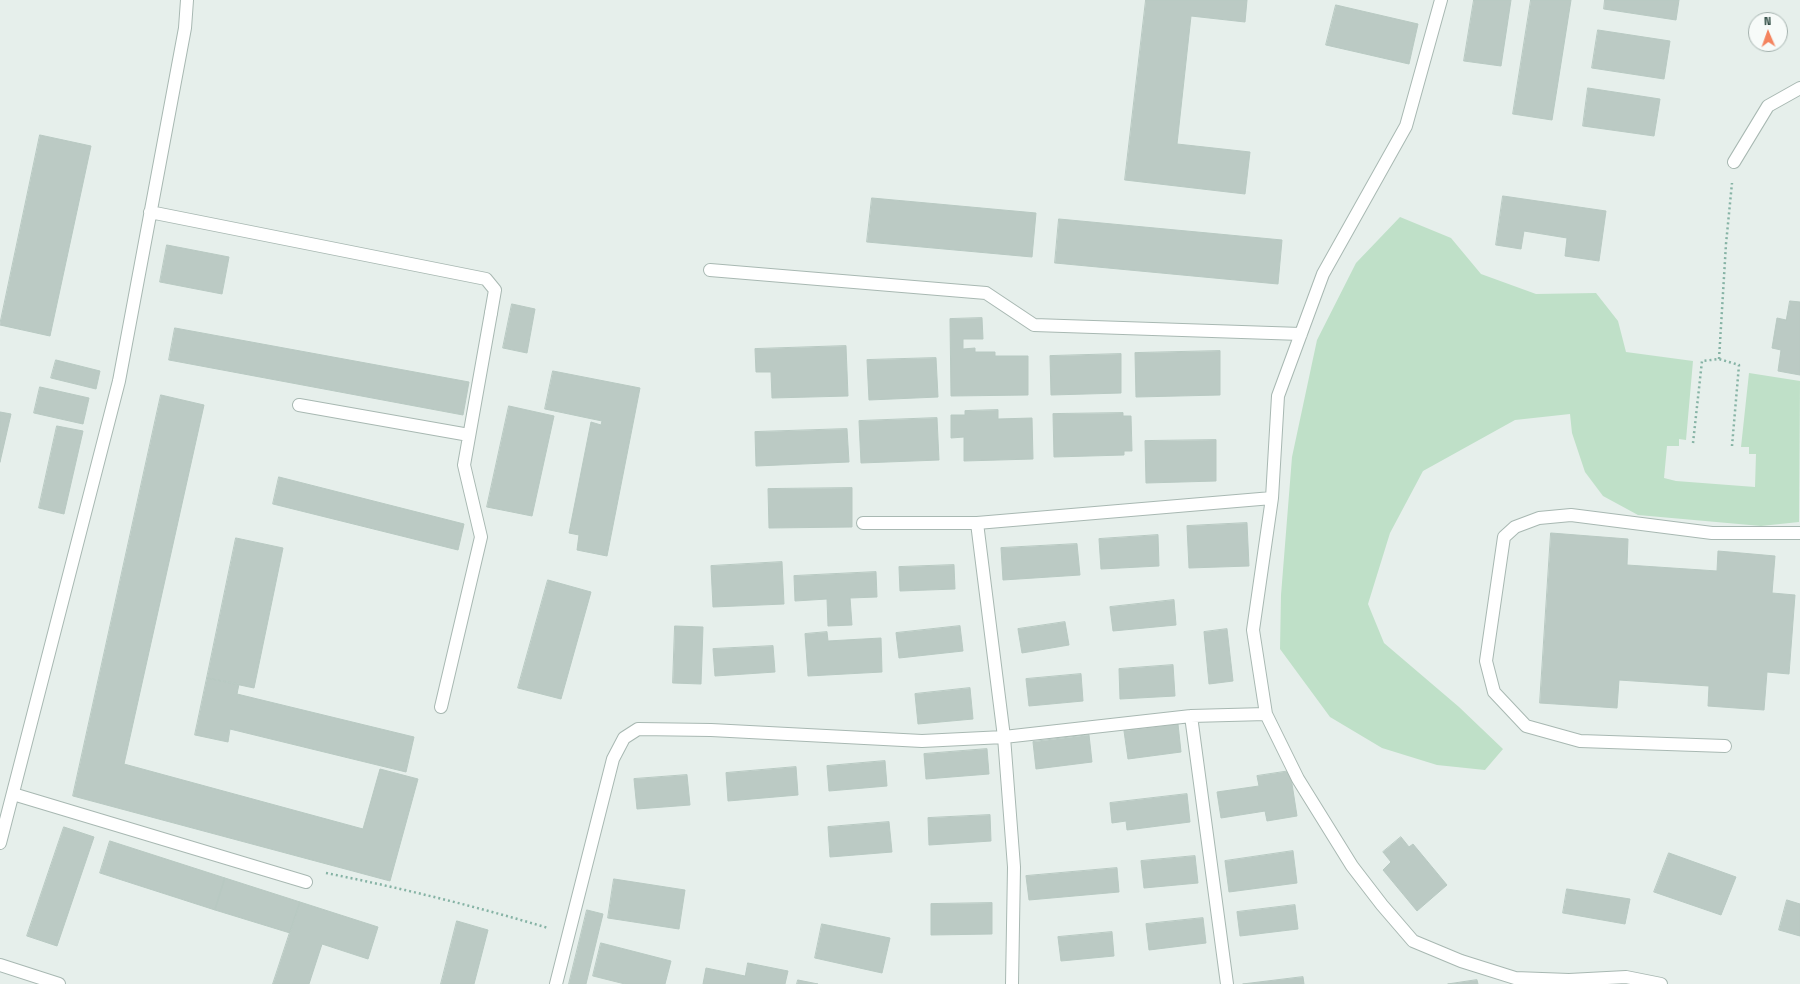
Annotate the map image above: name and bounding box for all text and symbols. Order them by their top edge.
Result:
north arrow [1748,12,1788,52]
text: N [1764,14,1772,28]

